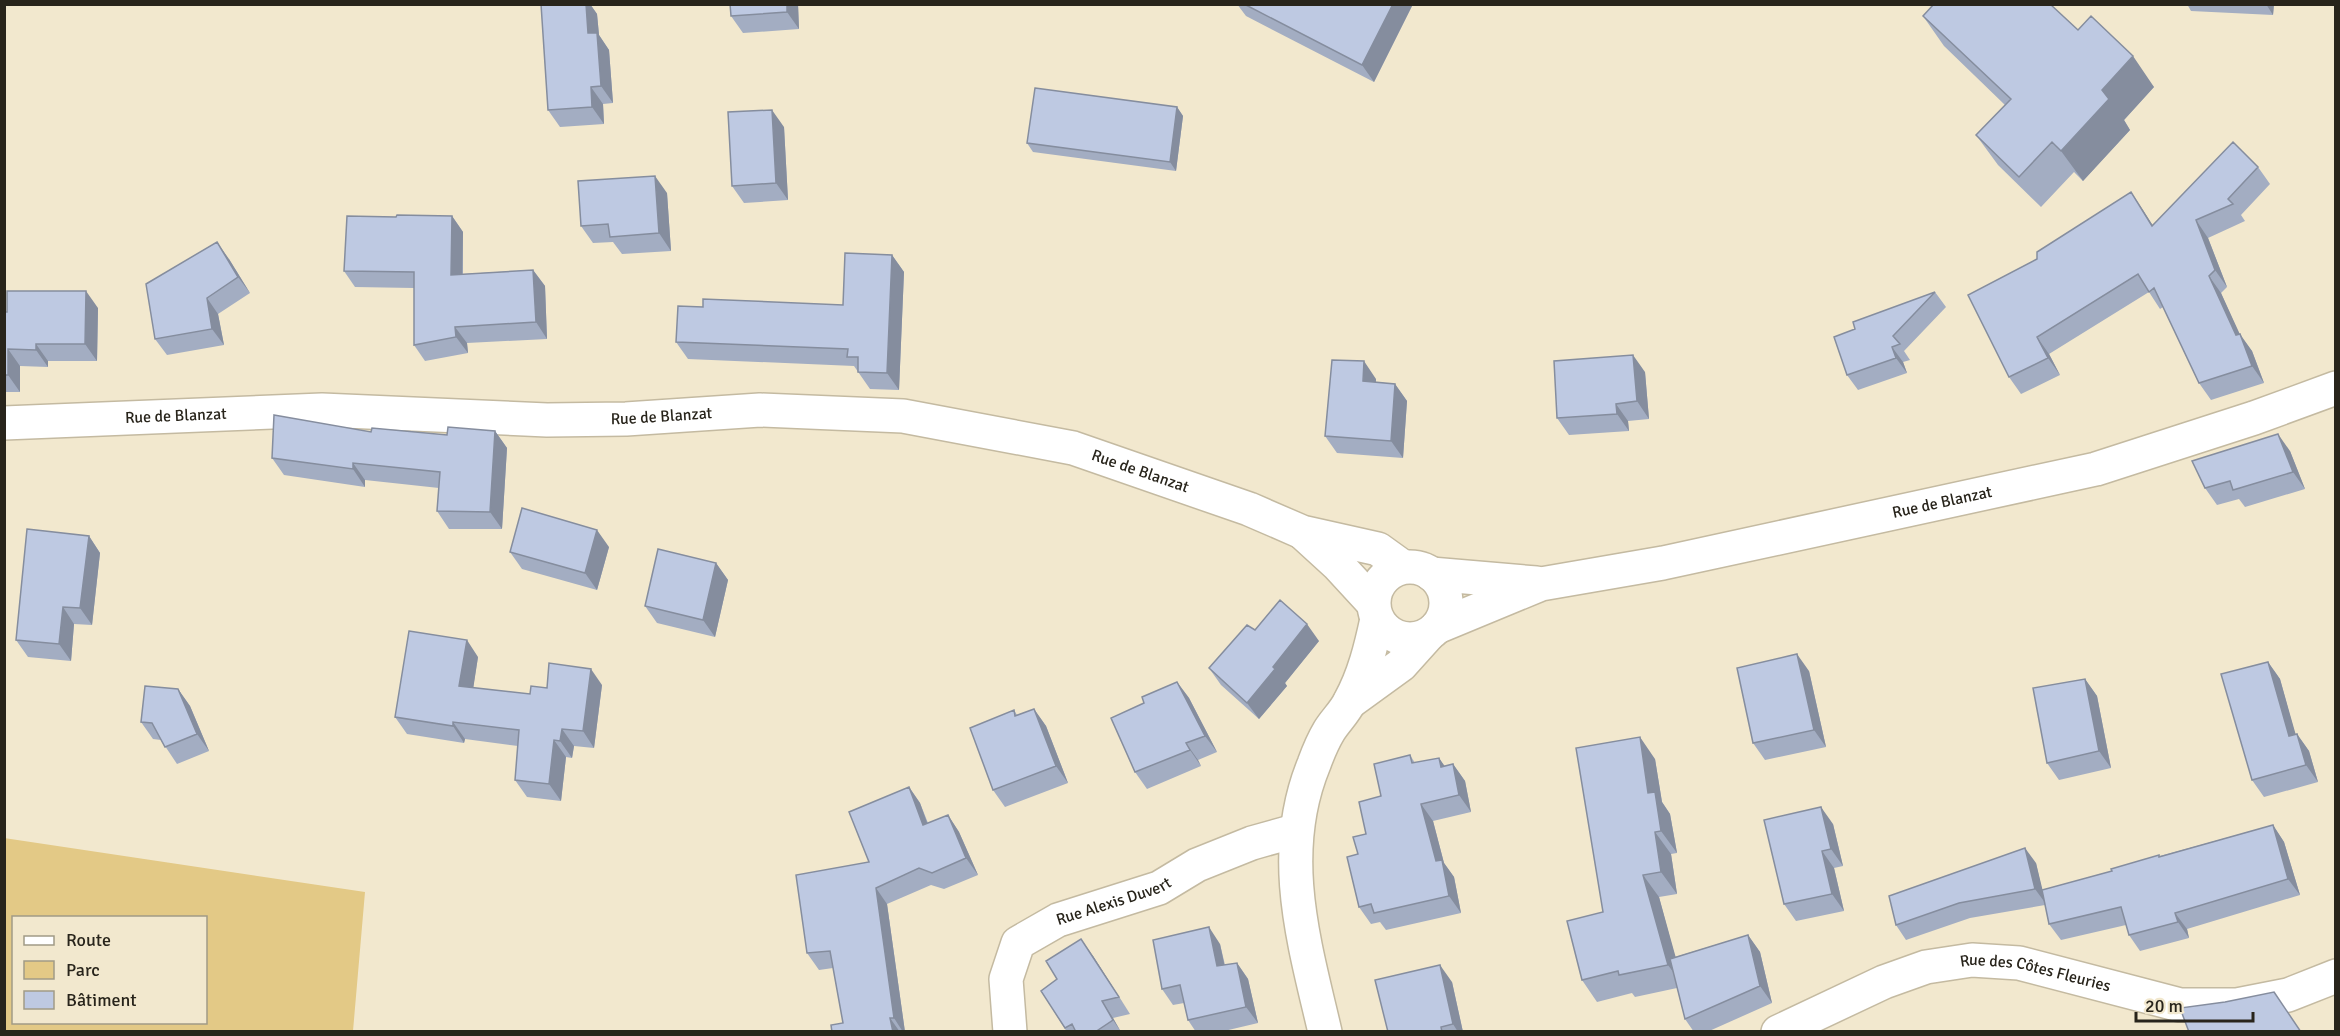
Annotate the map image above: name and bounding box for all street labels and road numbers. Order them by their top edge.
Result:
street label: Rue de Blanzat [611,403,713,429]
street label: Rue de Blanzat [125,404,227,428]
street label: Rue de Blanzat [1089,445,1192,497]
street label: Rue de Blanzat [1890,482,1994,523]
street label: Rue Alexis Duvert [1054,873,1176,930]
street label: Rue des Côtes Fleuries [1959,950,2113,996]

